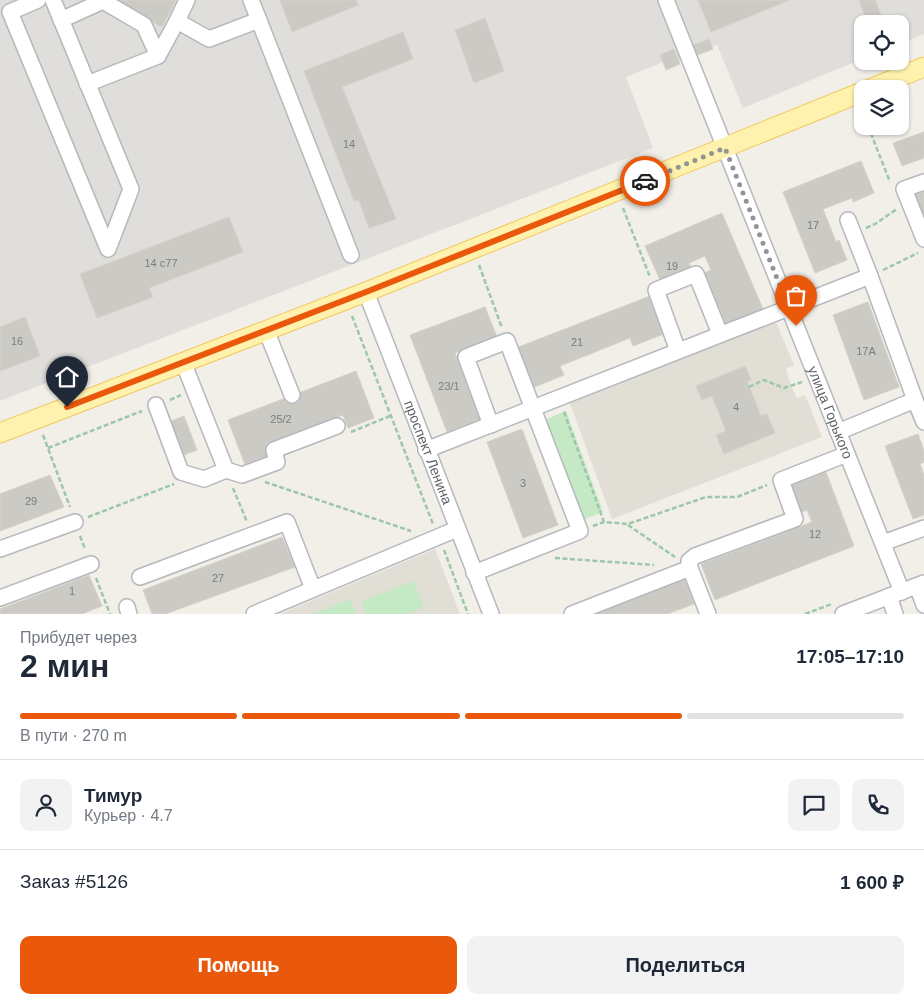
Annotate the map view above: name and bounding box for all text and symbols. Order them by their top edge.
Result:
map controls [854,15,909,135]
button: locate [854,15,909,70]
button: layers [854,80,909,135]
house number: 14 [343,138,355,150]
courier [620,156,670,206]
icon: car [631,167,659,195]
house number: 17 [807,219,819,231]
house number: 14 с77 [144,257,178,269]
house number: 19 [666,260,678,272]
pin [775,275,817,326]
icon: bag [782,282,810,310]
house number: 16 [11,335,23,347]
house number: 21 [571,336,583,348]
house number: 17А [856,345,876,357]
pin [46,356,88,407]
icon: home [53,363,81,391]
street label: улица Горького [805,364,856,461]
house number: 23/1 [438,380,460,392]
street label: проспект Ленина [401,398,456,507]
house number: 4 [733,401,739,413]
house number: 25/2 [270,413,292,425]
house number: 3 [520,477,526,489]
house number: 29 [25,495,37,507]
house number: 12 [809,528,821,540]
house number: 27 [212,572,224,584]
house number: 1 [69,585,75,597]
text: Прибудет через [20,629,137,646]
text: 17:05–17:10 [796,646,904,667]
text: 2 мин [20,648,109,684]
text: В пути · 270 m [20,727,127,744]
button: person [20,779,72,831]
button: chat [788,779,840,831]
button: phone [852,779,904,831]
text: Тимур [84,785,142,806]
text: Курьер · 4.7 [84,807,173,824]
text: Заказ #5126 [20,871,128,892]
text: 1 600 ₽ [840,872,904,893]
button: Помощь [20,936,457,994]
button: Поделиться [467,936,904,994]

